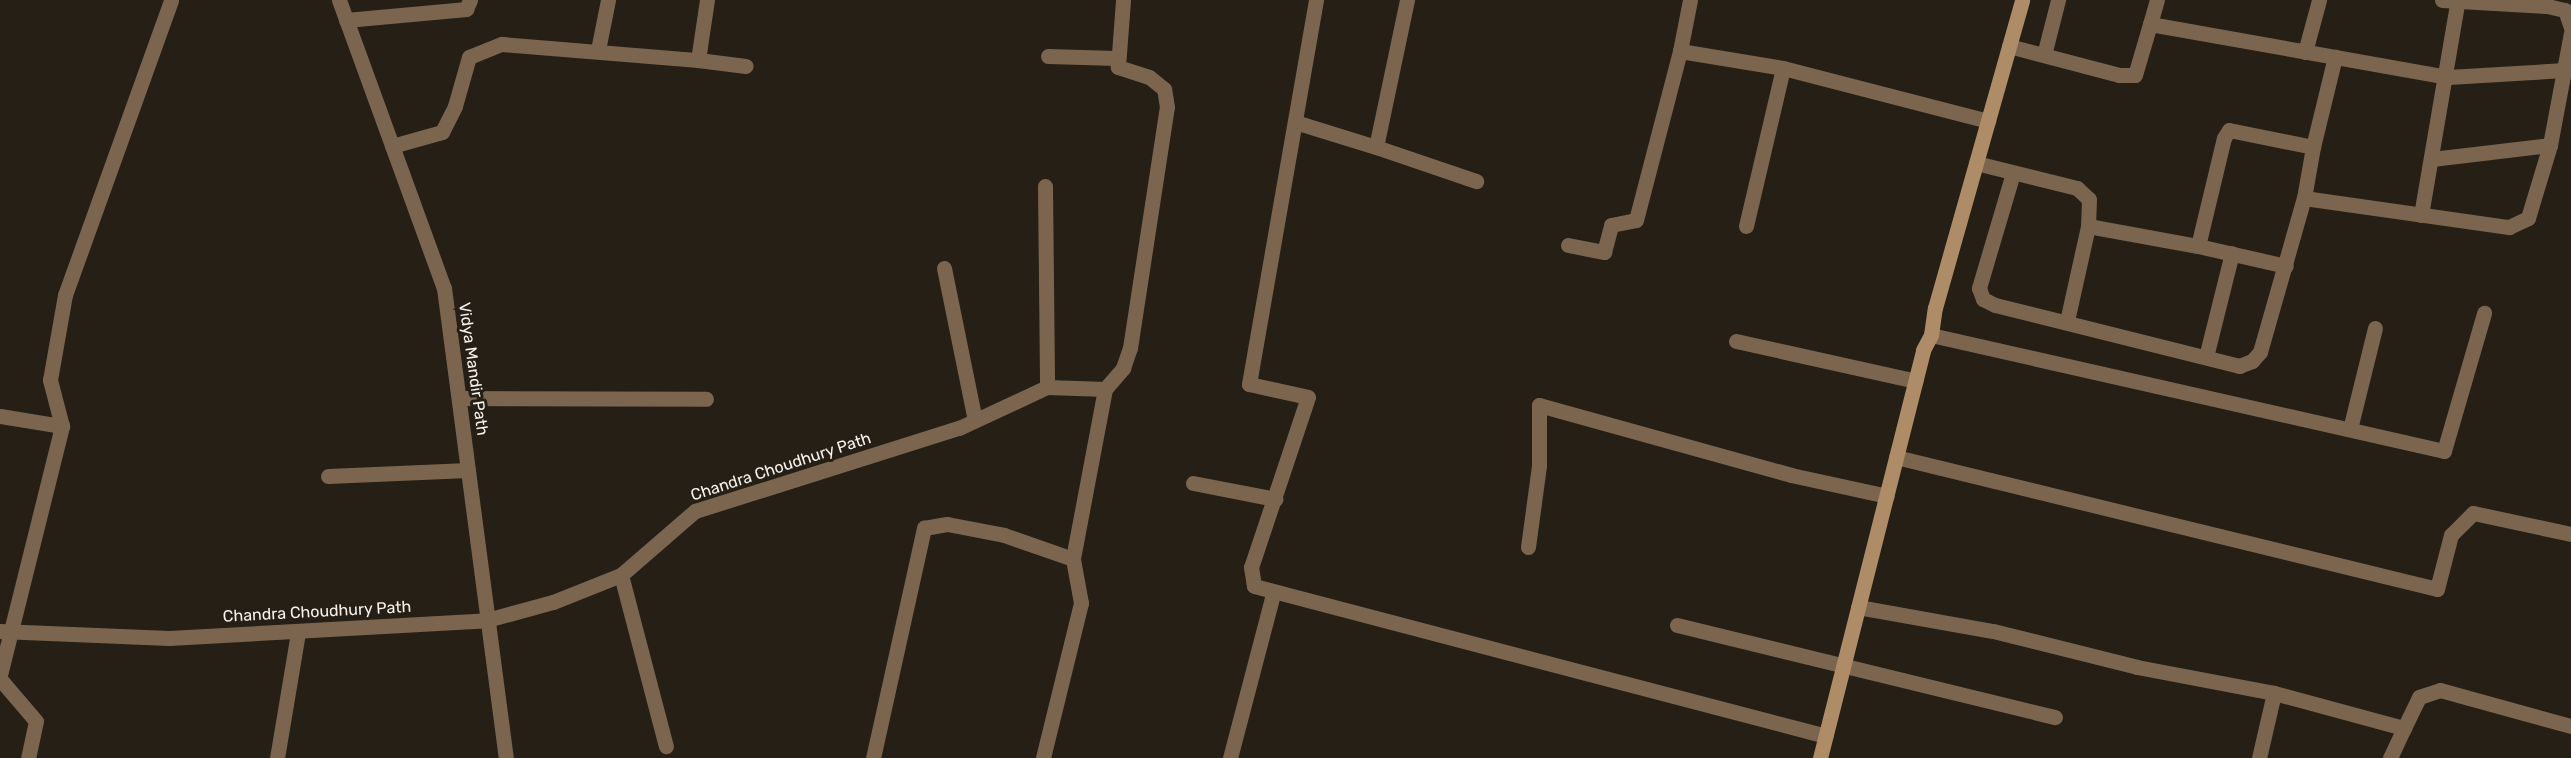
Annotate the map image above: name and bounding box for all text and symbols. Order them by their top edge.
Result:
street label: Vidya Mandir Path [454,301,492,437]
street label: Chandra Choudhury Path [688,429,874,505]
street label: Chandra Choudhury Path [222,597,412,627]

